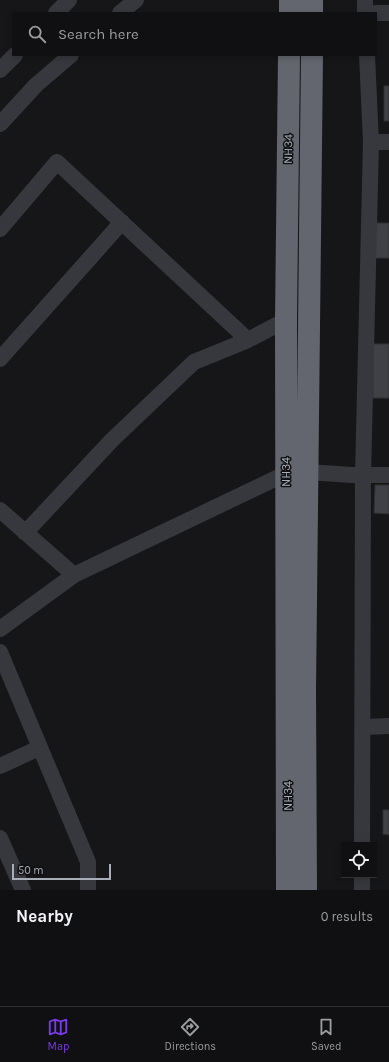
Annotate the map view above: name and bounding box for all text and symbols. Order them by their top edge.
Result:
search box [12,12,377,56]
icon: search [26,23,48,45]
text: Search here [58,25,139,43]
street label: NH34 [281,134,295,164]
street label: NH34 [279,457,293,487]
street label: NH34 [281,781,295,811]
map controls [341,842,377,878]
button: locate [341,842,377,878]
scale bar [12,862,111,881]
text: 50 m [18,864,44,877]
text: Nearby [16,906,73,926]
text: 0 results [321,909,373,924]
tab: Map [47,1016,69,1053]
tab: Directions [164,1016,216,1053]
tab: Saved [311,1016,342,1053]

